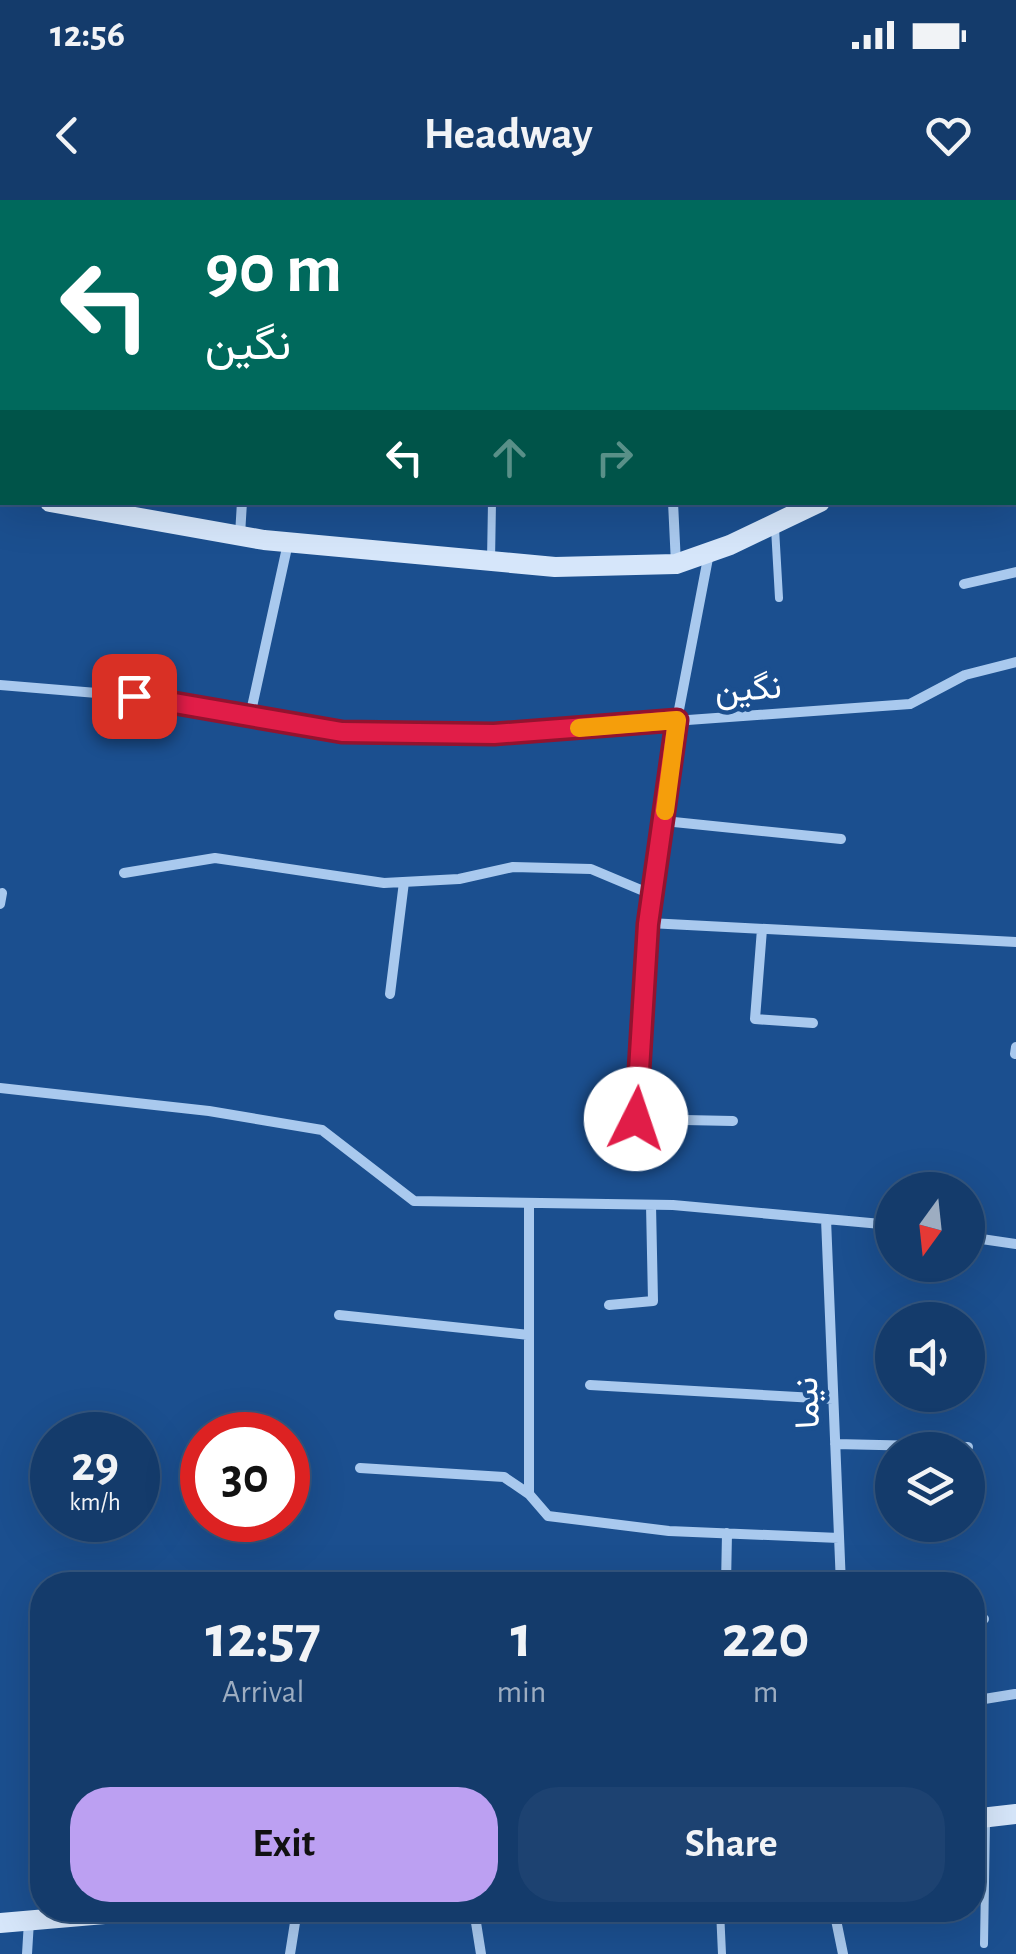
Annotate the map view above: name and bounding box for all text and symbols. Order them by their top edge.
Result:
text: 12:56 [50,16,125,54]
icon: back [40,108,95,163]
icon: heart [921,108,976,163]
text: Headway [423,112,593,157]
text: 90 m [205,235,342,305]
icon: left [40,240,170,370]
text: نگین [205,323,291,368]
icon: left [377,430,432,485]
icon: ahead [482,430,537,485]
icon: right [587,430,642,485]
pin [92,654,177,739]
icon: arrive [107,669,162,724]
street label: نگین [713,670,783,711]
position arrow [584,1067,688,1171]
north arrow [875,1172,985,1282]
map controls [875,1172,985,1542]
button: sound [875,1302,985,1412]
street label: نیما [789,1376,827,1430]
speed limit sign: 30 [180,1412,310,1542]
button: layers [875,1432,985,1542]
text: 29 [71,1440,119,1490]
text: km/h [69,1490,121,1515]
text: 12:57 [205,1608,321,1668]
text: 1 [511,1608,532,1668]
text: 220 [722,1608,810,1668]
text: Arrival [222,1676,304,1708]
text: min [496,1676,546,1708]
text: m [753,1676,778,1708]
button: Exit [70,1787,498,1902]
button: Share [518,1787,945,1902]

